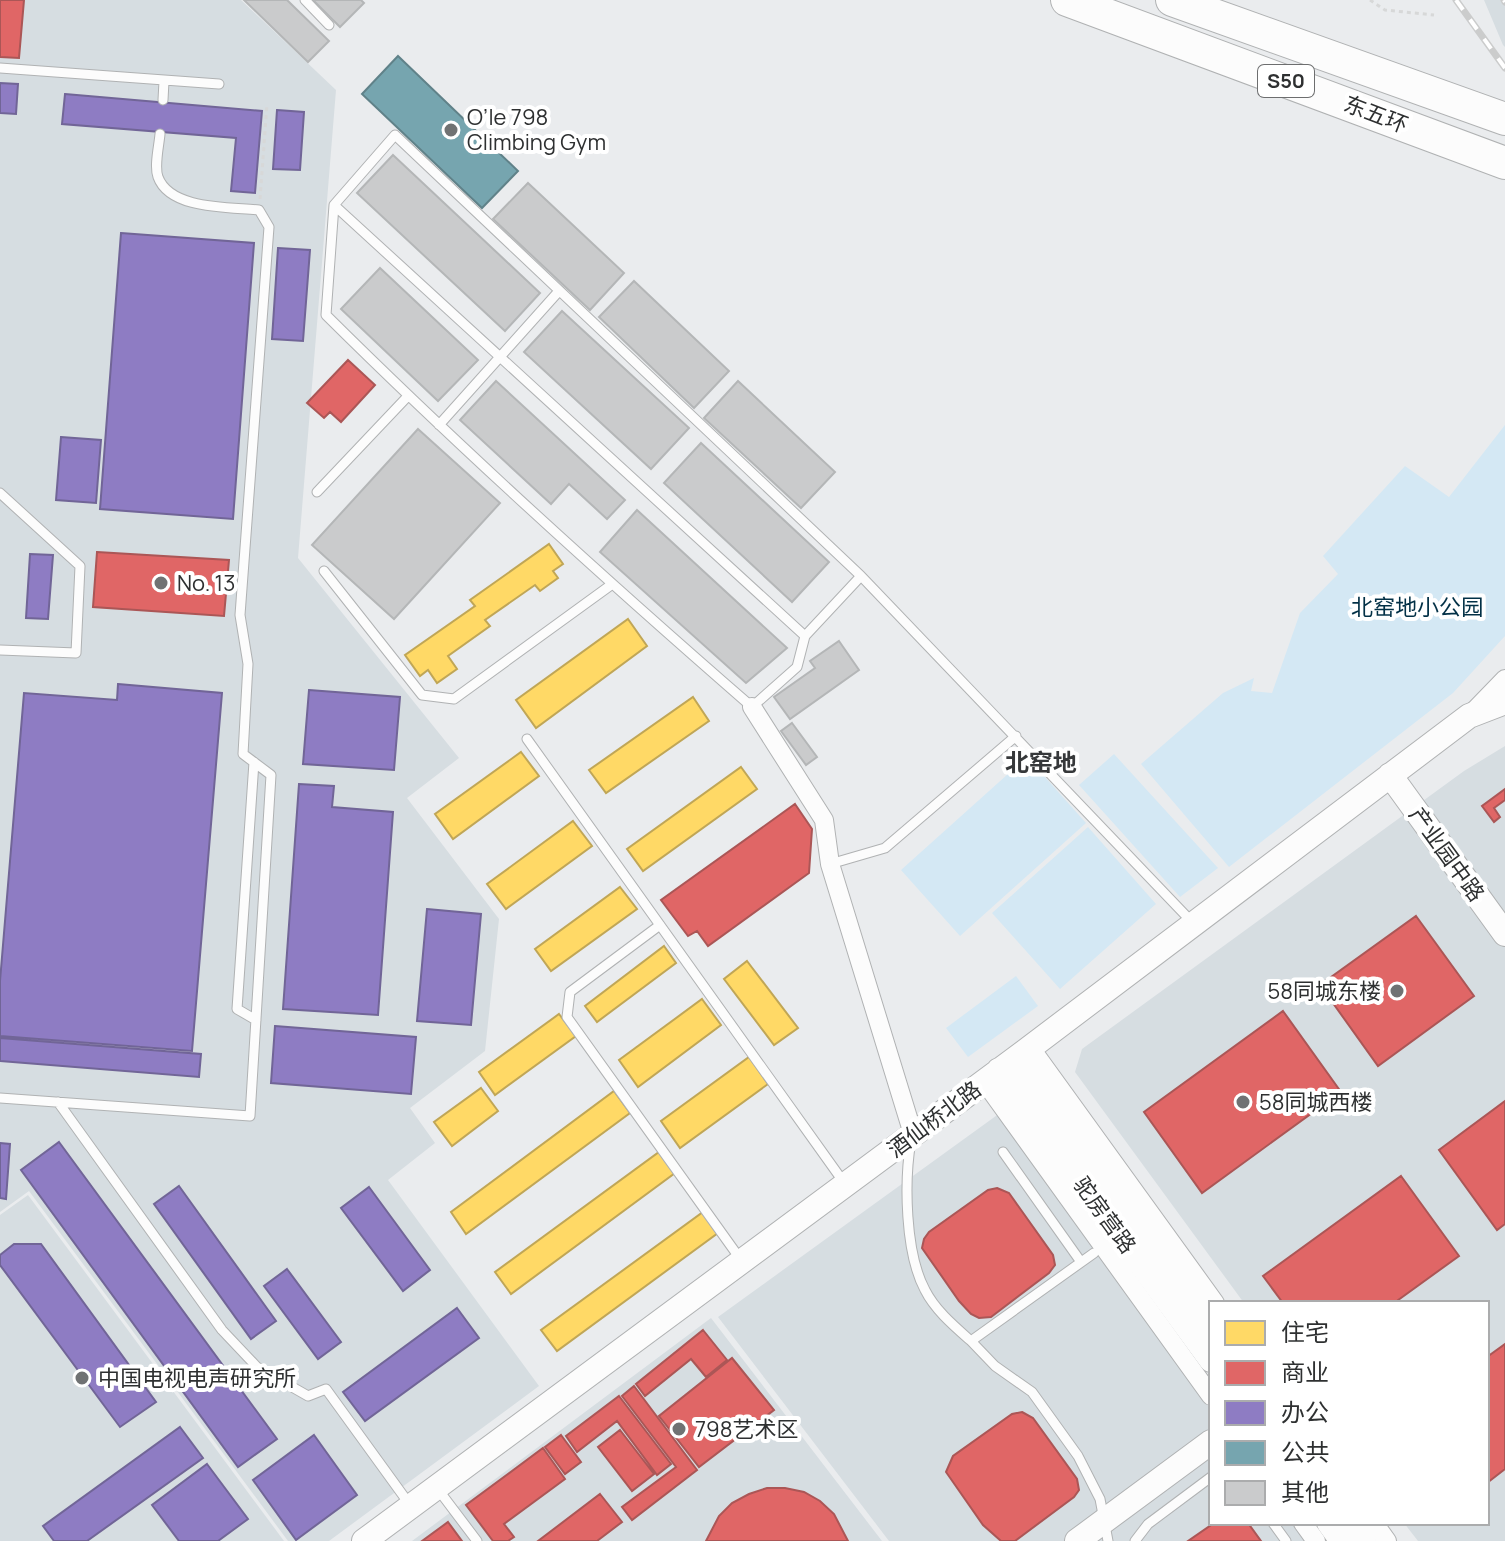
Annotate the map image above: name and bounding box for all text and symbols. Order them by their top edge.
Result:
road number: S50 [1258,65,1314,97]
street label: 东五环 [1340,88,1412,140]
place label: O’le 798 Climbing Gym [467,102,606,157]
marker: O’le 798 Climbing Gym [442,121,460,139]
place label: No. 13 [177,568,235,598]
marker: No. 13 [152,574,170,592]
park label: 北窑地小公园 [1351,592,1483,622]
district label: 北窑地 [1005,745,1077,778]
street label: 产业园中路 [1403,801,1491,907]
place label: 58同城东楼 [1268,976,1381,1006]
marker: 58同城东楼 [1388,982,1406,1000]
street label: 酒仙桥北路 [881,1074,987,1164]
place label: 58同城西楼 [1259,1087,1372,1117]
marker: 58同城西楼 [1234,1093,1252,1111]
street label: 驼房营路 [1067,1171,1143,1259]
legend [1209,1301,1489,1525]
text: 住宅 [1281,1315,1329,1348]
text: 商业 [1281,1355,1329,1388]
place label: 中国电视电声研究所 [98,1363,296,1393]
marker: 中国电视电声研究所 [73,1369,91,1387]
text: 办公 [1281,1395,1329,1428]
place label: 798艺术区 [695,1414,798,1444]
marker: 798艺术区 [670,1420,688,1438]
text: 公共 [1281,1435,1329,1468]
text: 其他 [1281,1475,1329,1508]

